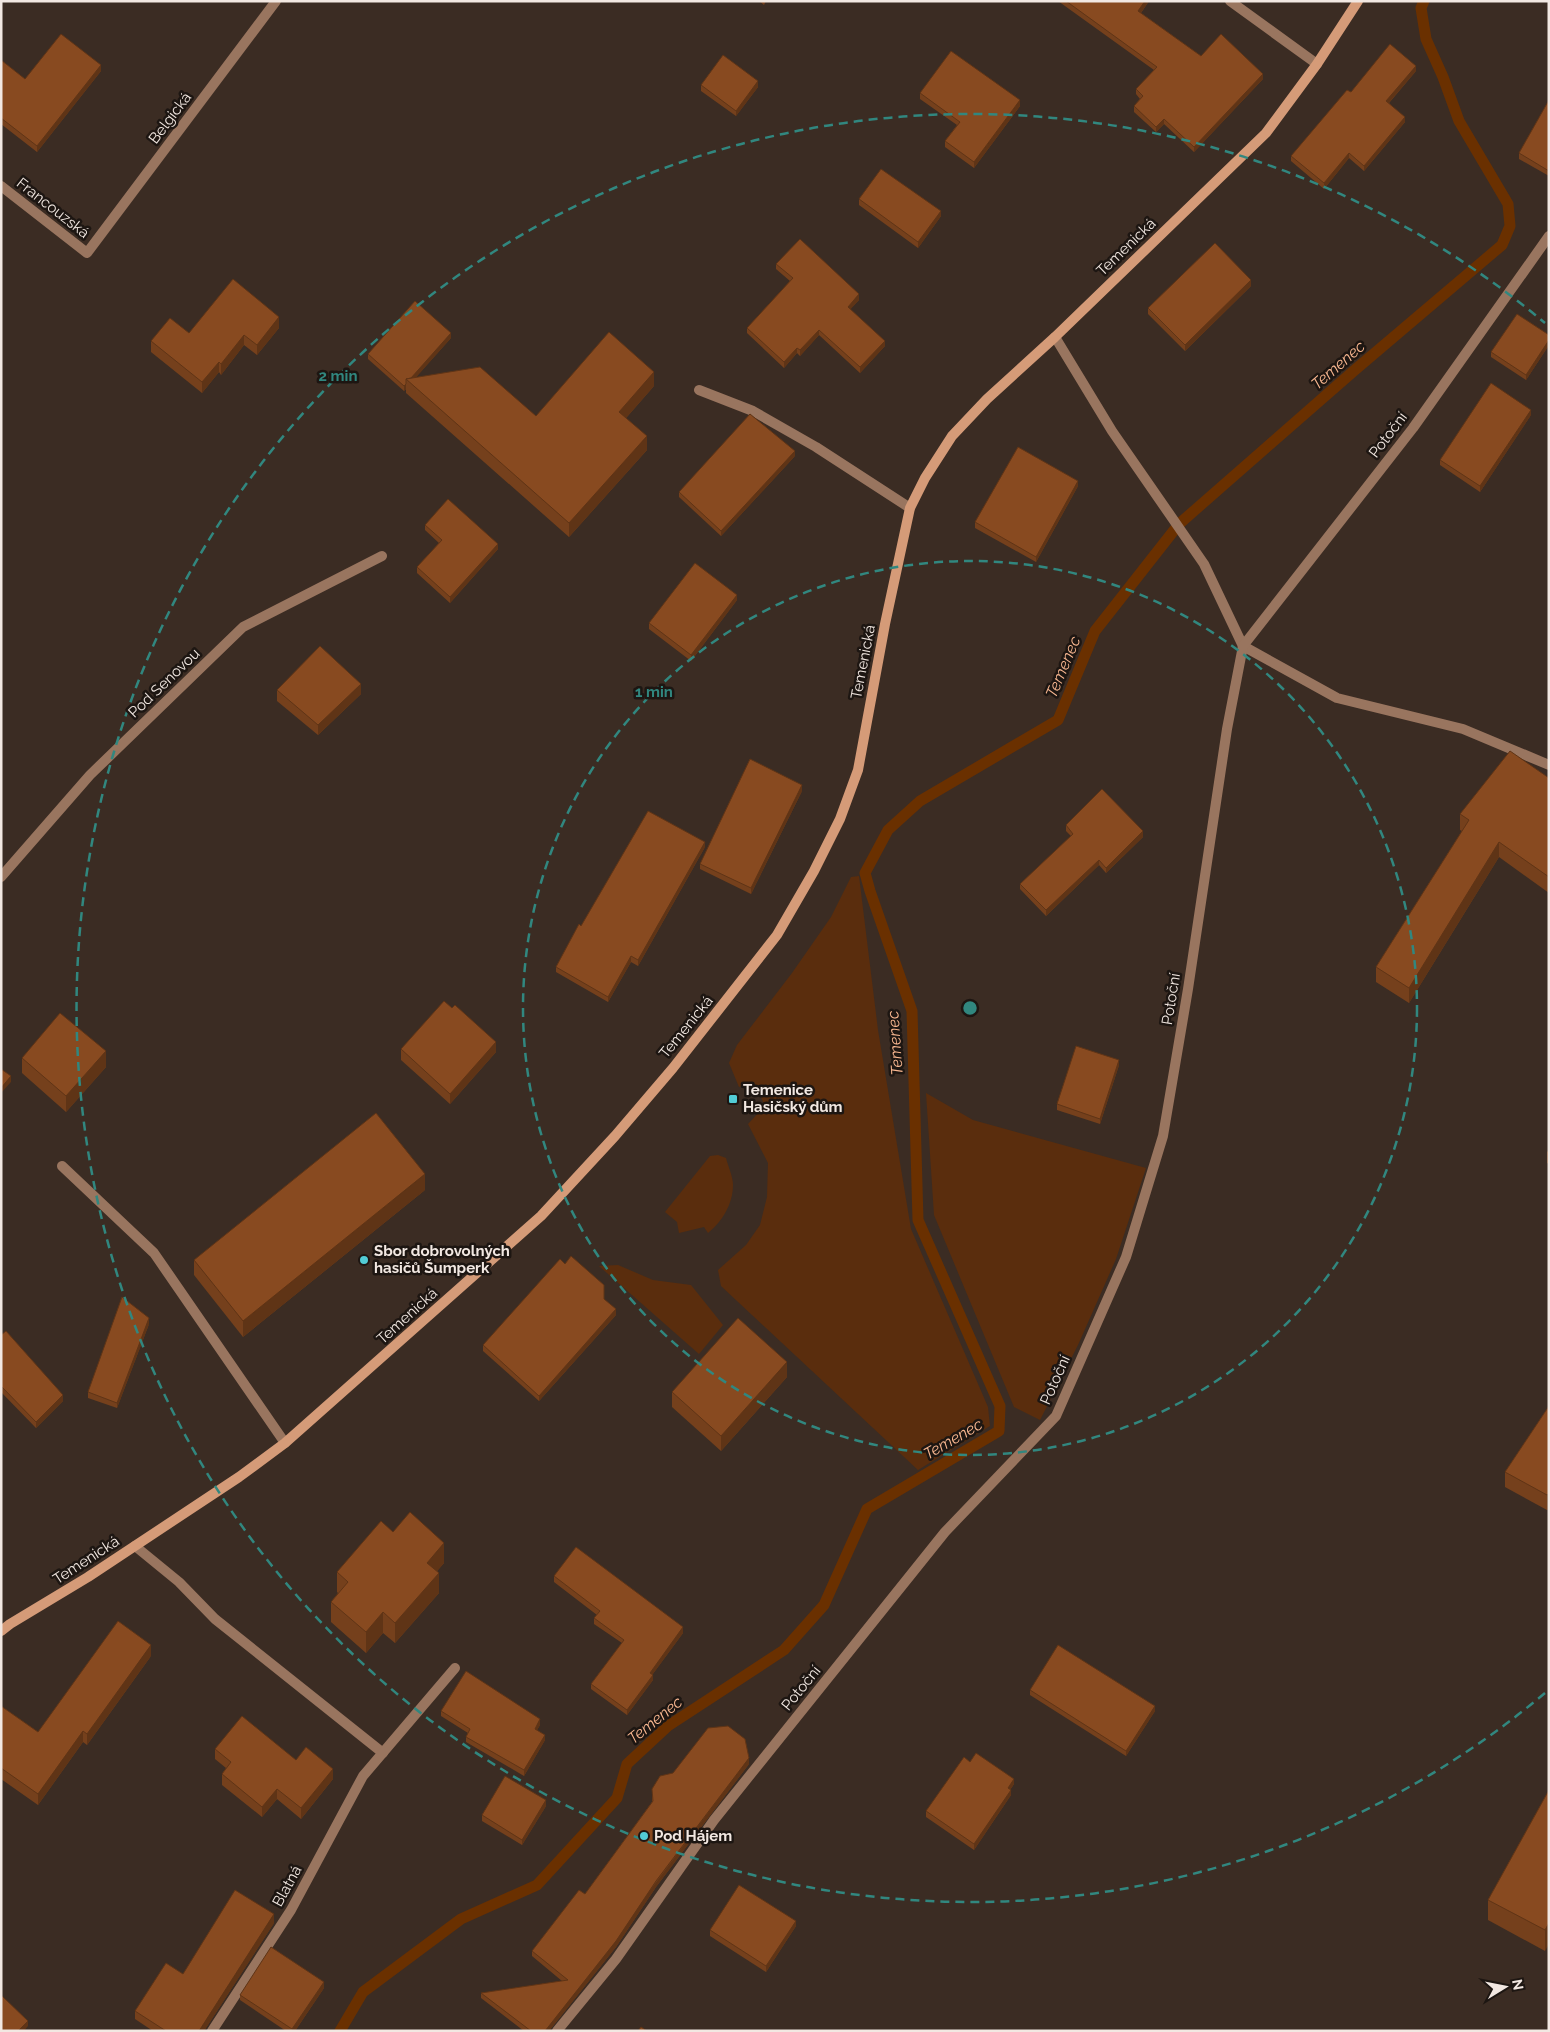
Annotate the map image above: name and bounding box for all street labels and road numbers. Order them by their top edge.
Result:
street label: Belgická [145,89,195,147]
street label: Francouzská [13,174,93,242]
street label: Temenická [1093,214,1159,280]
street label: Potoční [1365,408,1411,461]
street label: Temenická [847,623,879,701]
street label: Pod Senovou [125,644,203,721]
street label: Potoční [1158,971,1184,1026]
street label: Temenická [655,992,717,1062]
street label: Temenická [373,1284,441,1348]
street label: Potoční [1036,1352,1074,1407]
street label: Temenická [50,1532,122,1588]
street label: Potoční [778,1662,825,1714]
street label: Blatná [268,1862,306,1910]

